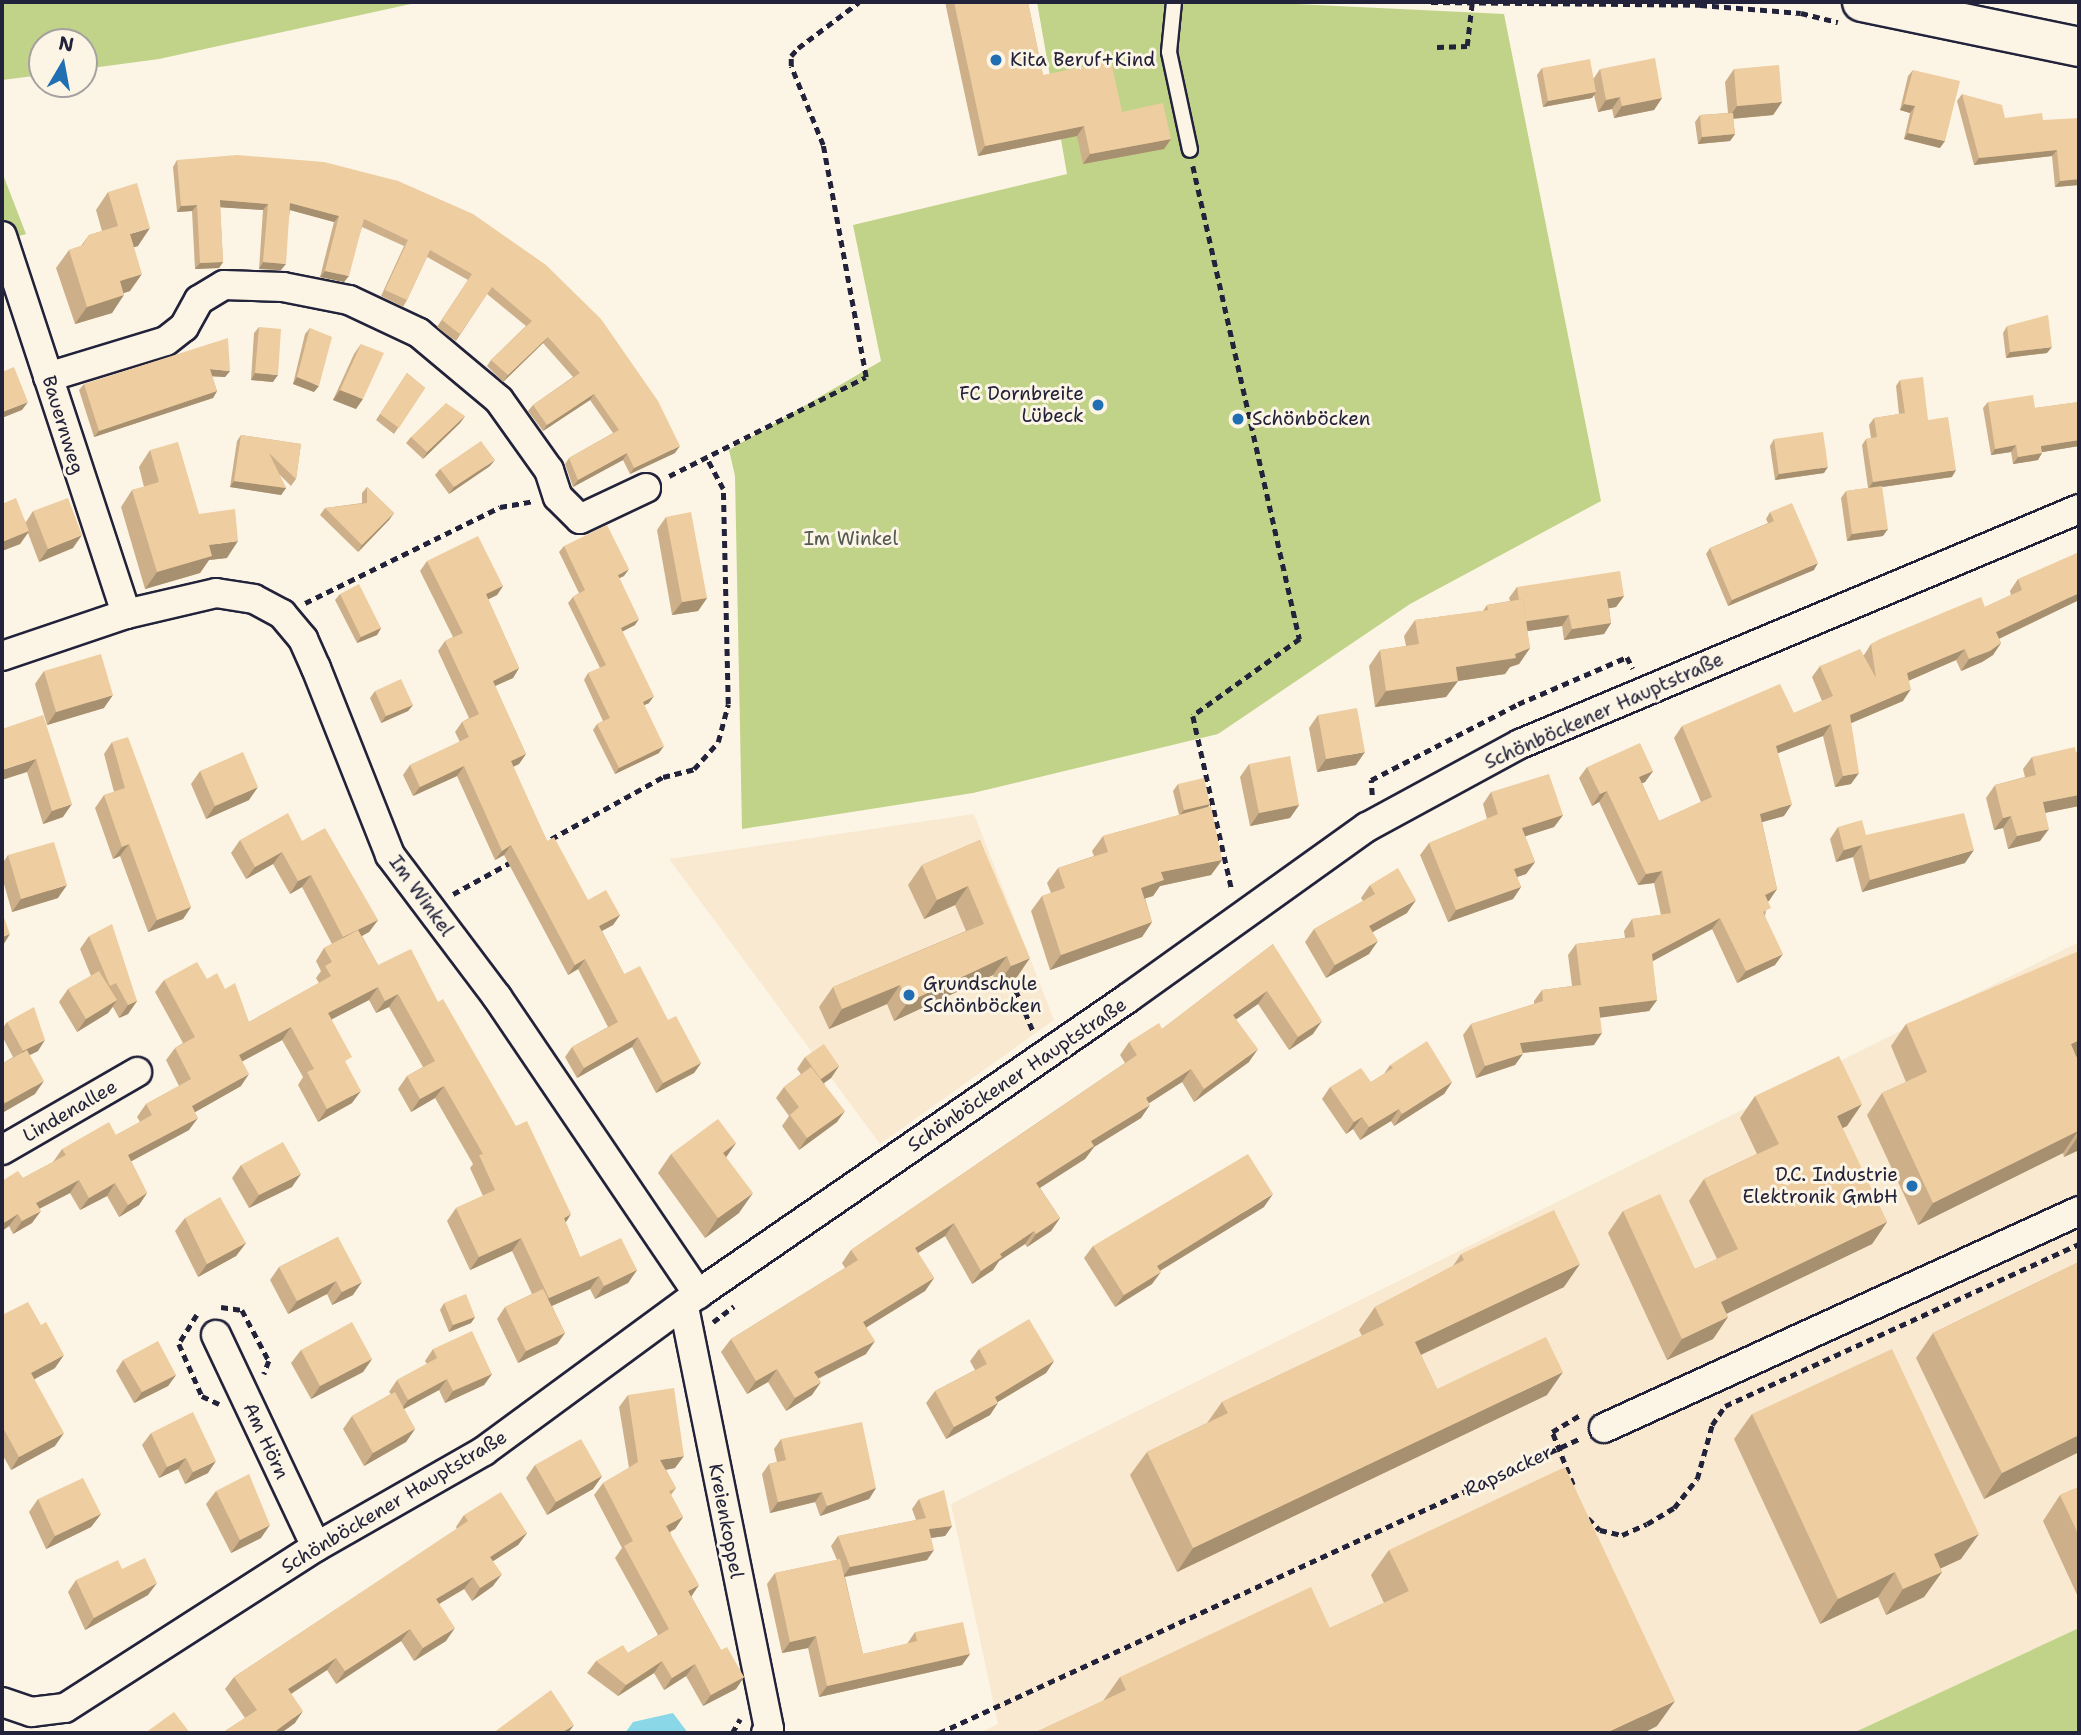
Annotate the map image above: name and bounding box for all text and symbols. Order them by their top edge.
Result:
north arrow [28,28,98,98]
text: N [57,30,76,57]
place label: Kita Beruf+Kind [1010,49,1155,71]
marker: Kita Beruf+Kind [988,52,1004,68]
street label: Bauernweg [37,373,89,477]
place label: FC Dornbreite Lübeck [959,383,1084,427]
marker: FC Dornbreite Lübeck [1090,397,1106,413]
place label: Schönböcken [1252,408,1370,430]
marker: Schönböcken [1230,411,1246,427]
park label: Im Winkel [804,528,898,550]
street label: Schönböckener Hauptstraße [1481,648,1727,774]
street label: Im Winkel [384,851,458,941]
place label: Grundschule Schönböcken [923,973,1041,1017]
marker: Grundschule Schönböcken [901,987,917,1003]
street label: Schönböckener Hauptstraße [903,993,1131,1157]
street label: Lindenallee [19,1075,121,1147]
place label: D.C. Industrie Elektronik GmbH [1742,1164,1898,1208]
marker: D.C. Industrie Elektronik GmbH [1904,1178,1920,1194]
street label: Am Hörn [238,1399,294,1483]
street label: Schönböckener Hauptstraße [277,1425,511,1579]
street label: Rapsacker [1460,1441,1556,1501]
street label: Kreienkoppel [704,1462,748,1580]

